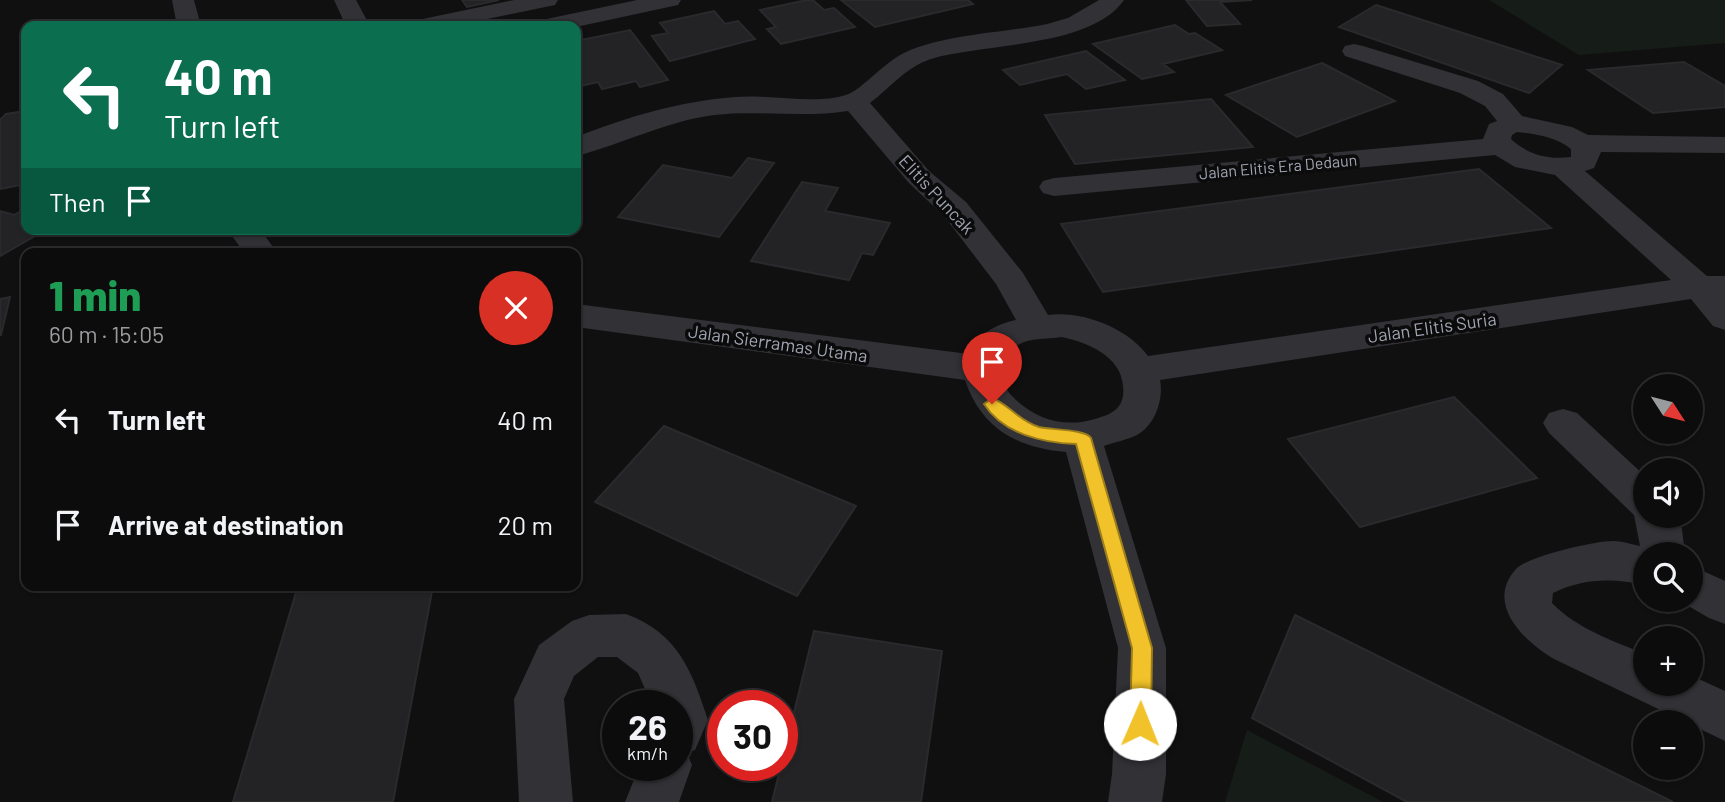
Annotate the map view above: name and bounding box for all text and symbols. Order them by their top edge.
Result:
text: 40 m [164,46,272,105]
icon: left [49,49,140,140]
text: Turn left [164,106,281,144]
street label: Elitis Puncak [895,150,979,238]
street label: Jalan Elitis Era Dedaun [1198,150,1358,182]
icon: arrive [120,182,158,220]
text: Then [49,186,106,217]
text: 1 min [49,269,141,319]
button: close [479,271,553,345]
street label: Jalan Elitis Suria [1366,307,1498,347]
text: 60 m · 15:05 [49,320,164,348]
street label: Jalan Sierramas Utama [687,320,869,366]
pin [962,332,1022,404]
icon: arrive [973,343,1011,381]
north arrow [1633,374,1703,444]
map controls [1633,374,1703,780]
icon: left [49,401,87,439]
text: Turn left [108,404,206,435]
text: 40 m [497,404,553,435]
button: sound [1633,458,1703,528]
icon: arrive [49,506,87,544]
text: Arrive at destination [108,509,344,540]
text: 20 m [498,509,553,540]
button: search [1633,542,1703,612]
button: + [1633,626,1703,696]
position arrow [1103,687,1177,761]
speed limit sign: 30 [707,690,798,781]
text: 26 [628,705,667,747]
button: − [1633,710,1703,780]
text: km/h [627,742,668,764]

